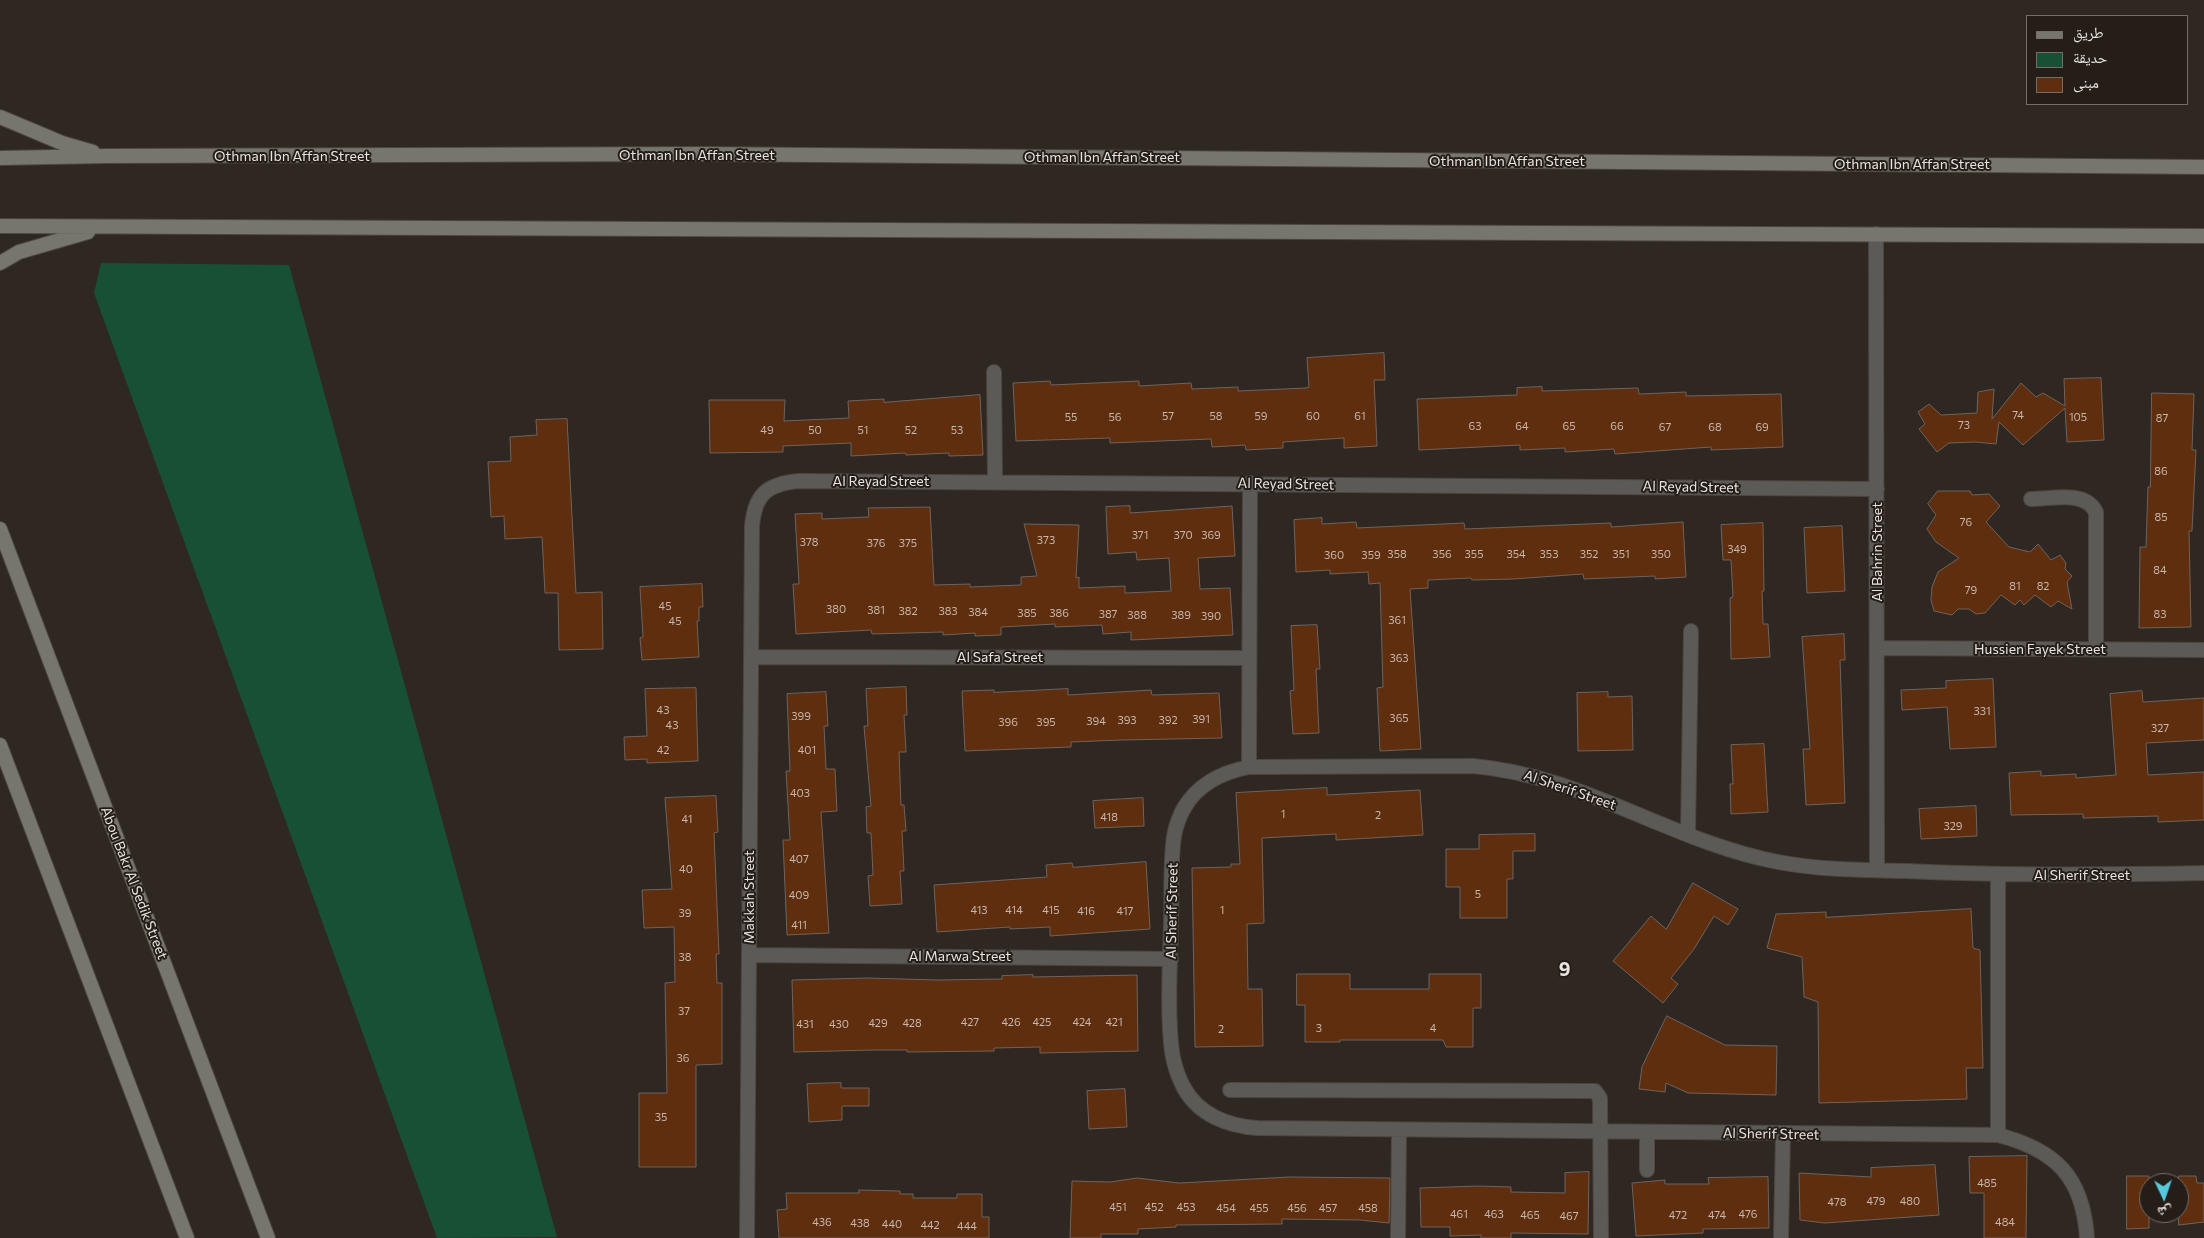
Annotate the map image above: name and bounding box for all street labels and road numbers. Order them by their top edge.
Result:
street label: Othman Ibn Affan Street [619,147,775,163]
street label: Othman Ibn Affan Street [214,148,370,164]
street label: Othman Ibn Affan Street [1024,149,1180,165]
street label: Othman Ibn Affan Street [1429,153,1585,169]
street label: Othman Ibn Affan Street [1834,156,1990,172]
street label: Al Reyad Street [833,473,929,489]
street label: Al Reyad Street [1237,475,1335,493]
street label: Al Reyad Street [1642,478,1740,496]
street label: Al Bahrin Street [1869,502,1885,602]
street label: Hussien Fayek Street [1974,641,2106,657]
street label: Al Safa Street [957,649,1043,665]
street label: Al Sherif Street [1522,766,1618,814]
street label: Abou Bakr Al Sedik Street [97,804,171,962]
street label: Makkah Street [741,850,757,944]
street label: Al Sherif Street [1163,863,1181,959]
street label: Al Sherif Street [2034,867,2130,883]
street label: Al Marwa Street [909,948,1011,964]
street label: Al Sherif Street [1723,1125,1819,1143]

